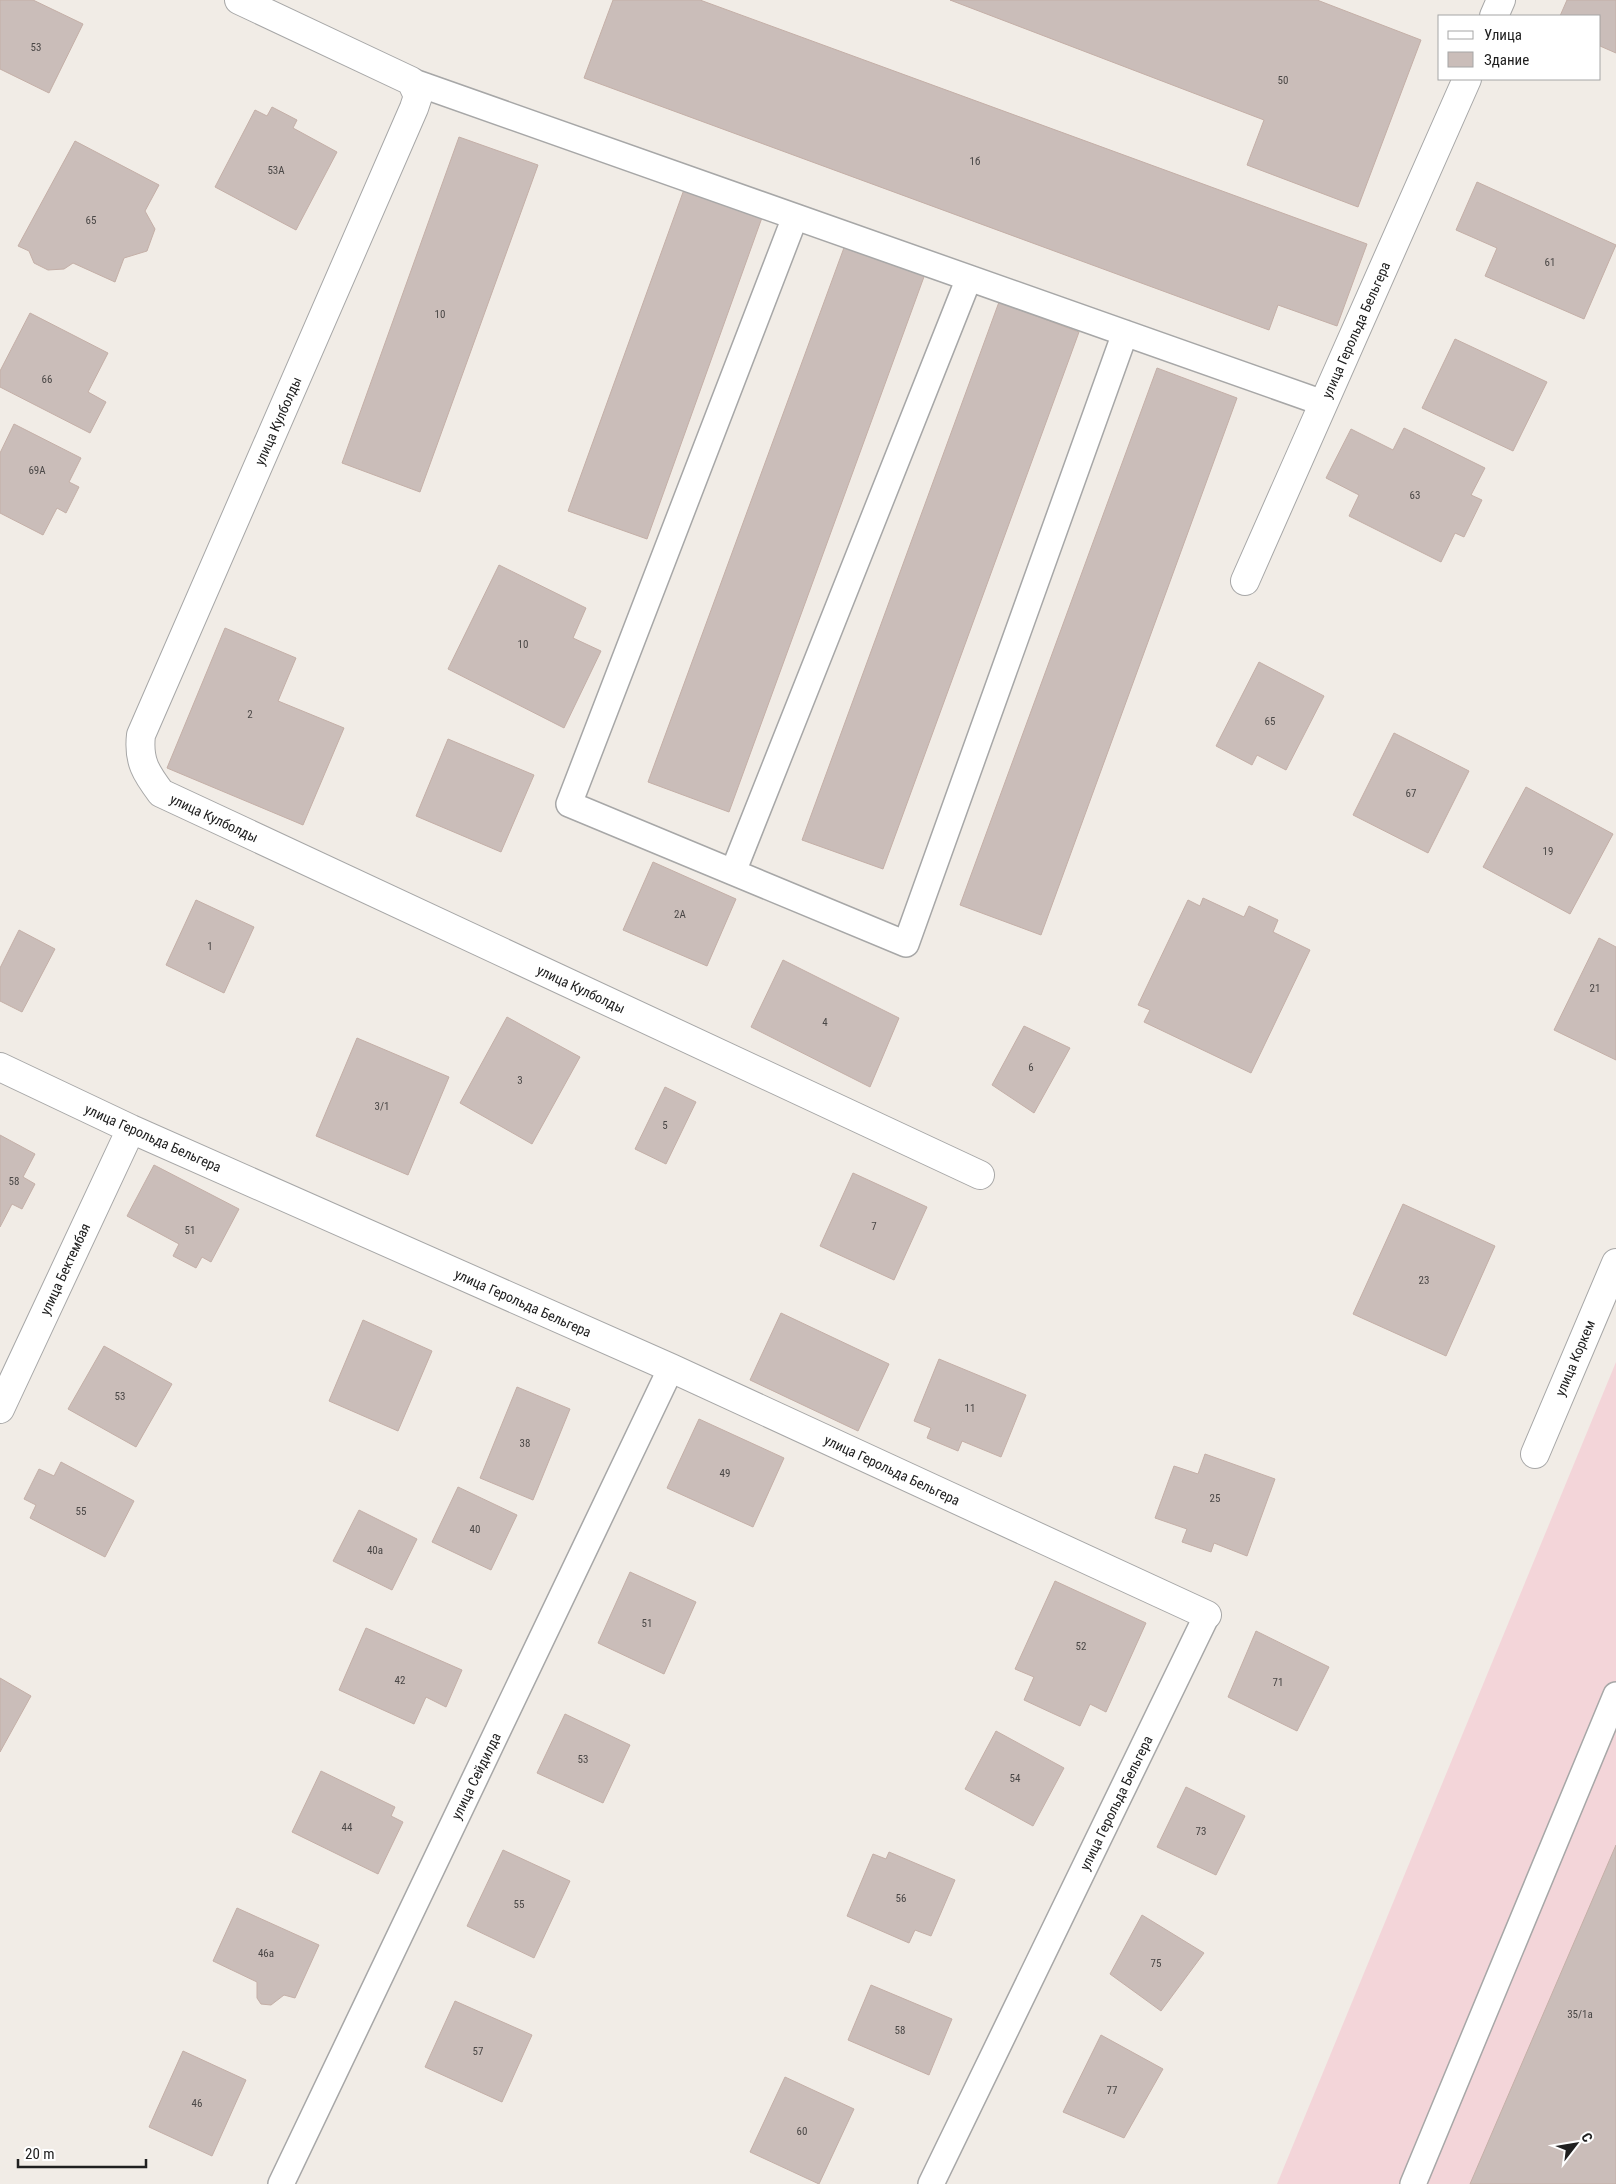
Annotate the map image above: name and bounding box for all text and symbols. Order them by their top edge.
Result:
legend [1438,15,1601,80]
text: Улица [1484,26,1522,44]
house number: 53 [31,41,41,54]
text: Здание [1484,51,1529,69]
house number: 50 [1278,74,1288,87]
house number: 1б [970,155,980,168]
house number: 53А [267,164,285,177]
house number: 65 [86,214,96,227]
house number: 61 [1545,256,1555,269]
street label: улица Герольда Бельгера [1319,259,1393,401]
house number: 10 [435,308,445,321]
house number: 66 [42,373,52,386]
street label: улица Кулболды [251,374,305,468]
house number: 69А [28,464,46,477]
house number: 63 [1410,489,1420,502]
house number: 10 [518,638,528,651]
house number: 2 [247,708,253,721]
house number: 65 [1265,715,1275,728]
house number: 67 [1406,787,1416,800]
street label: улица Кулболды [167,791,261,845]
house number: 19 [1543,845,1553,858]
house number: 2А [674,908,687,921]
house number: 1 [207,940,213,953]
street label: улица Кулболды [534,962,628,1016]
house number: 21 [1590,982,1600,995]
house number: 4 [822,1016,828,1029]
house number: 6 [1028,1061,1034,1074]
house number: 3 [517,1074,523,1087]
house number: 3/1 [375,1100,389,1113]
street label: улица Герольда Бельгера [82,1101,224,1175]
house number: 5 [662,1119,668,1132]
house number: 58 [9,1175,19,1188]
house number: 7 [871,1220,877,1233]
street label: улица Бектембая [37,1221,93,1317]
house number: 51 [185,1224,195,1237]
street label: улица Герольда Бельгера [452,1266,594,1340]
house number: 23 [1419,1274,1429,1287]
street label: улица Коркем [1552,1318,1598,1398]
house number: 53 [115,1390,125,1403]
house number: 11 [965,1402,975,1415]
street label: улица Герольда Бельгера [822,1432,962,1508]
house number: 38 [520,1437,530,1450]
house number: 49 [720,1467,730,1480]
house number: 25 [1210,1492,1220,1505]
house number: 55 [76,1505,86,1518]
house number: 40 [470,1523,480,1536]
house number: 40а [367,1544,383,1557]
house number: 51 [642,1617,652,1630]
house number: 52 [1076,1640,1086,1653]
house number: 42 [395,1674,405,1687]
house number: 71 [1273,1676,1283,1689]
street label: улица Сейдилда [448,1730,504,1822]
street label: улица Герольда Бельгера [1076,1733,1156,1873]
house number: 53 [578,1753,588,1766]
house number: 54 [1010,1772,1021,1785]
house number: 44 [342,1821,353,1834]
house number: 73 [1196,1825,1206,1838]
house number: 56 [896,1892,906,1905]
house number: 55 [514,1898,524,1911]
house number: 46а [258,1947,274,1960]
house number: 75 [1151,1957,1161,1970]
house number: 35/1а [1567,2008,1593,2021]
house number: 58 [895,2024,905,2037]
house number: 57 [473,2045,483,2058]
house number: 77 [1107,2084,1117,2097]
house number: 46 [192,2097,202,2110]
north arrow [1551,2119,1601,2169]
house number: 60 [797,2125,807,2138]
text: С [1578,2130,1596,2145]
scale bar [18,2136,145,2168]
text: 20 m [25,2145,55,2163]

